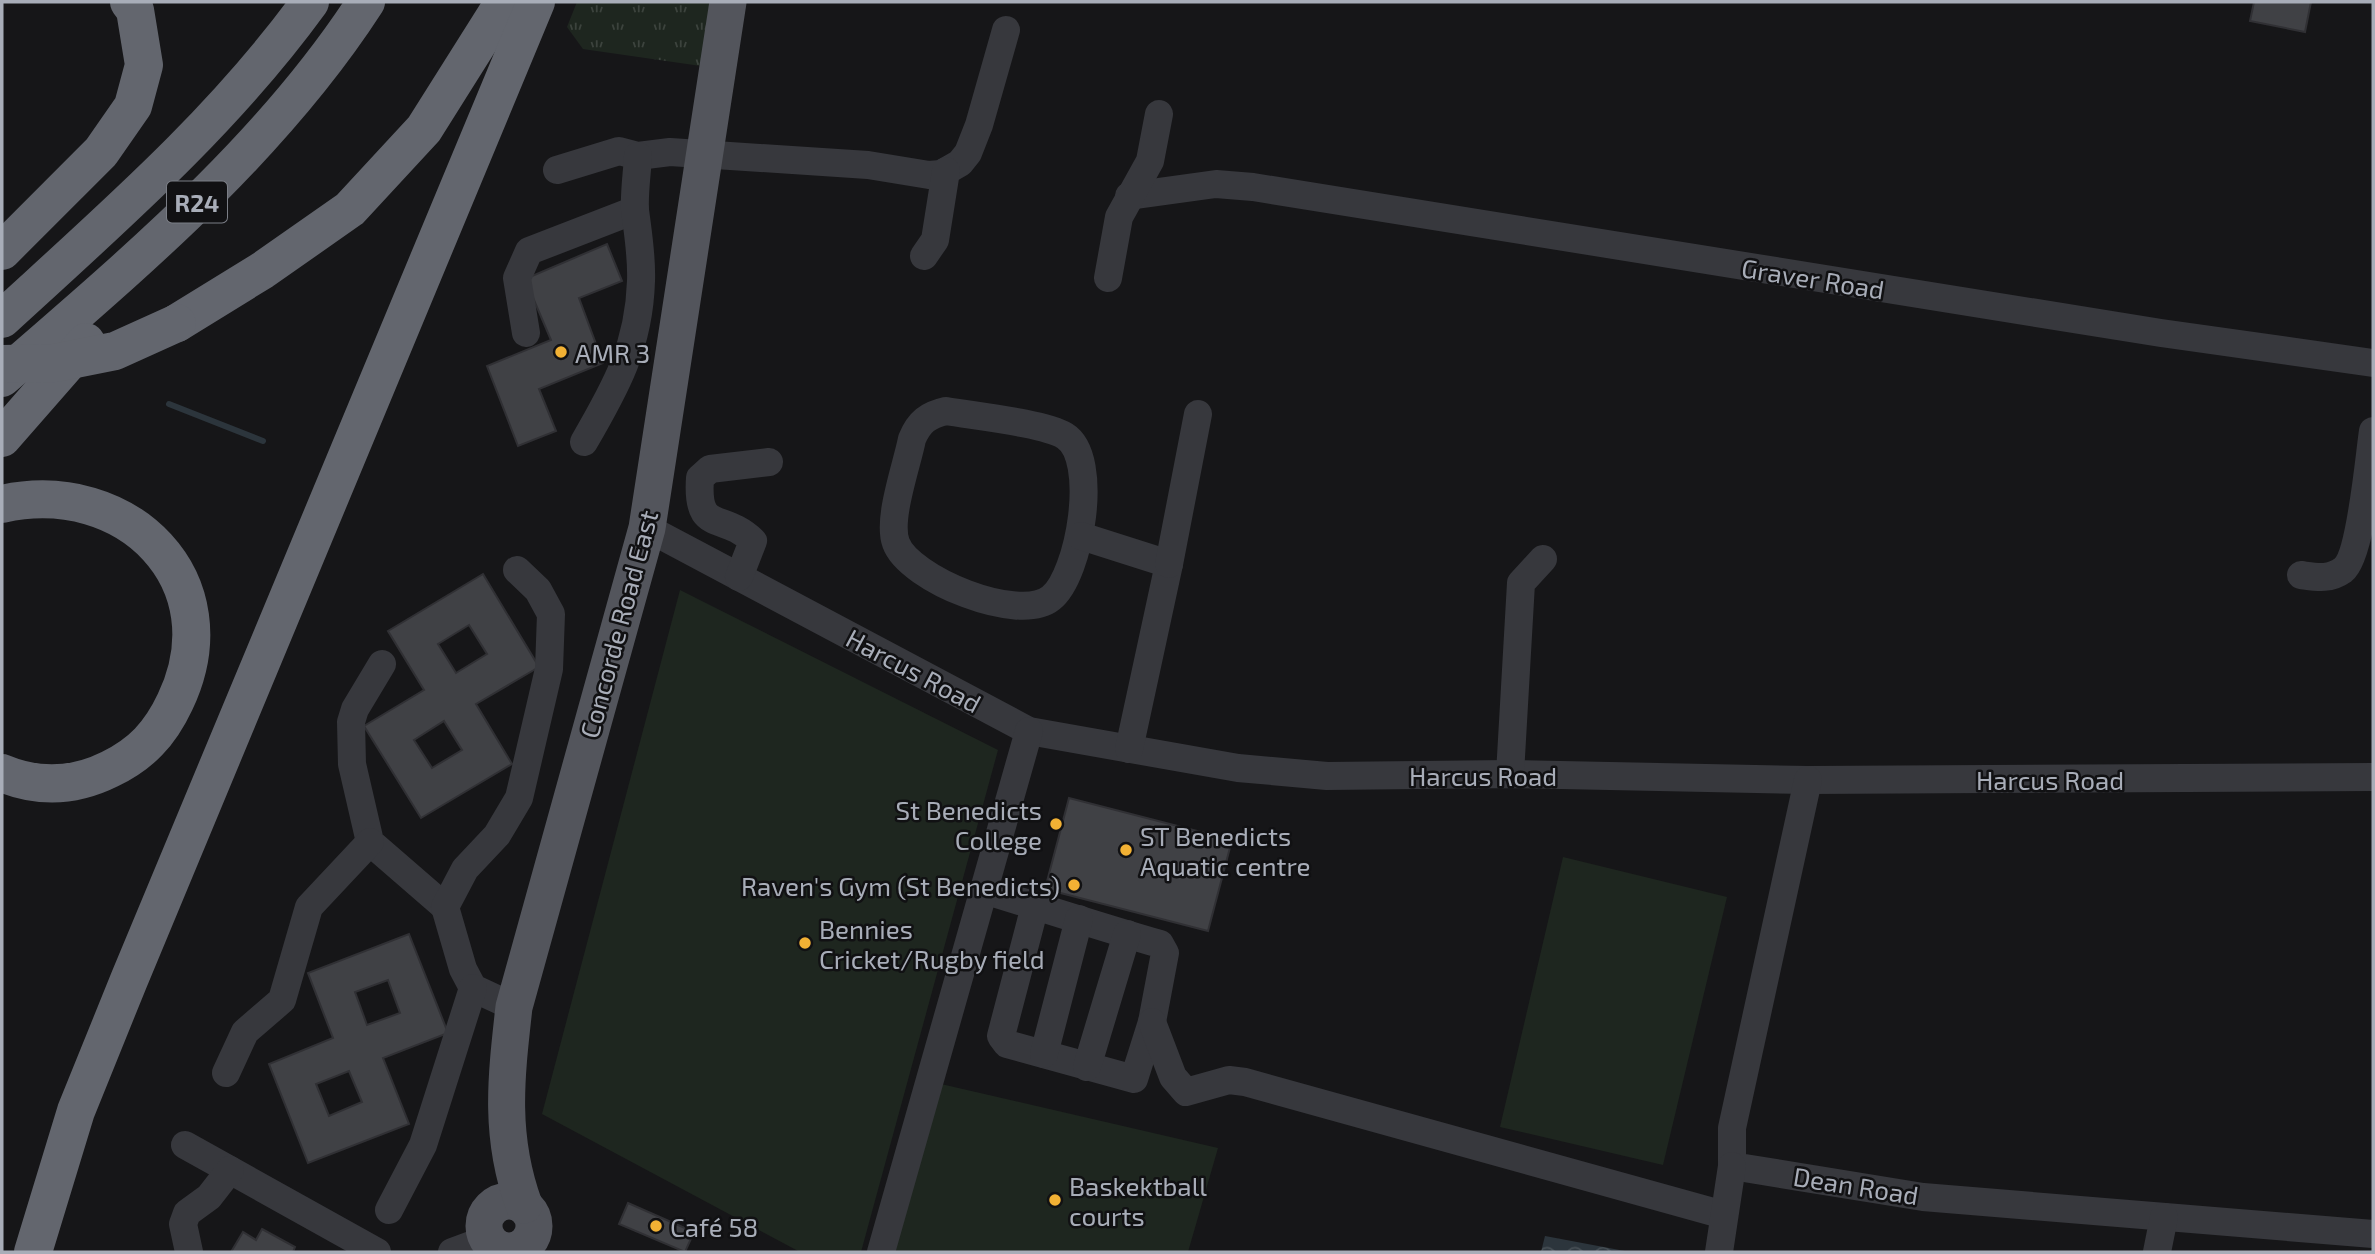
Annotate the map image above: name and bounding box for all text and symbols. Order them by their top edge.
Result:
road number: R24 [167,182,227,222]
street label: Graver Road [1739,251,1887,305]
place label: AMR 3 [575,337,650,368]
marker: AMR 3 [553,344,569,360]
street label: Concorde Road East [573,507,663,741]
street label: Harcus Road [841,622,987,718]
street label: Harcus Road [1409,760,1557,791]
street label: Harcus Road [1976,764,2124,795]
place label: St Benedicts College [896,794,1042,855]
marker: St Benedicts College [1048,816,1064,832]
place label: ST Benedicts Aquatic centre [1140,820,1310,881]
marker: ST Benedicts Aquatic centre [1118,842,1134,858]
place label: Raven's Gym (St Benedicts) [741,870,1060,901]
marker: Raven's Gym (St Benedicts) [1066,877,1082,893]
place label: Bennies Cricket/Rugby field [819,913,1045,974]
marker: Bennies Cricket/Rugby field [797,935,813,951]
street label: Dean Road [1791,1160,1921,1210]
place label: Baskektball courts [1069,1170,1207,1231]
marker: Baskektball courts [1047,1192,1063,1208]
place label: Café 58 [670,1211,758,1242]
marker: Café 58 [648,1218,664,1234]

